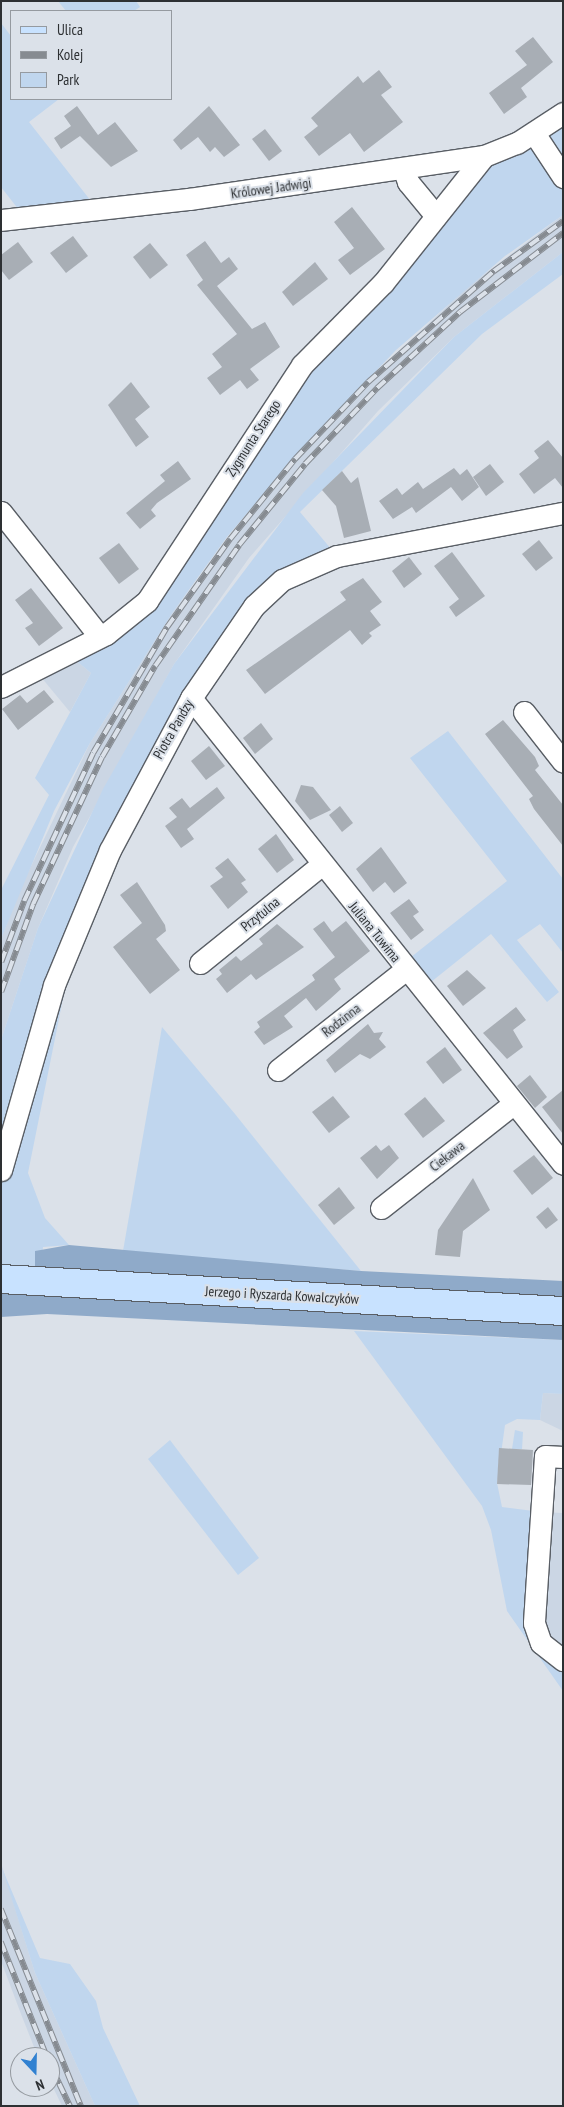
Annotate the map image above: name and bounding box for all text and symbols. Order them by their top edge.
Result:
legend [10,10,172,100]
text: Ulica [57,20,83,39]
text: Kolej [57,45,83,64]
text: Park [57,70,79,89]
street label: Królowej Jadwigi [230,174,312,202]
street label: Zygmunta Starego [222,397,284,479]
street label: Piotra Pandzy [149,696,197,762]
street label: Przytulna [237,893,283,935]
street label: Juliana Tuwima [345,898,405,966]
street label: Rodzinna [318,1000,364,1040]
street label: Ciekawa [426,1137,468,1175]
street label: Jerzego i Ryszarda Kowalczyków [205,1283,359,1307]
north arrow [10,2047,60,2097]
text: N [33,2075,47,2095]

